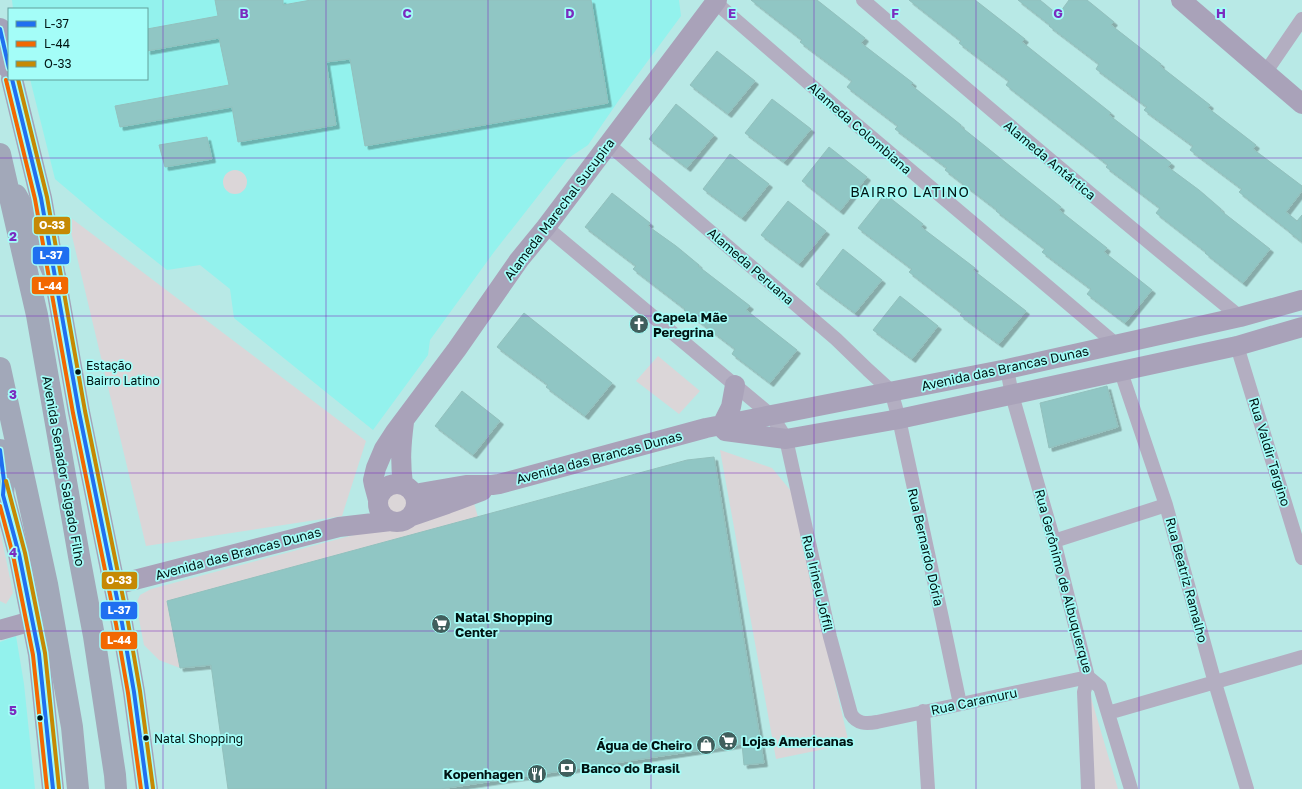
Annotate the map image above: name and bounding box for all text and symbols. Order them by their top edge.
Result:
text: B [239,5,249,21]
text: C [402,5,412,21]
text: D [565,5,575,21]
text: E [728,5,736,21]
text: F [891,5,899,21]
text: G [1053,5,1063,21]
text: H [1216,5,1226,21]
legend [8,8,148,80]
text: L-37 [44,16,69,31]
text: L-44 [44,36,70,51]
text: O-33 [44,56,71,71]
street label: Alameda Colombiana [805,79,915,177]
street label: Alameda Antártica [1001,117,1099,203]
street label: Alameda Marechal Sucupira [500,135,618,283]
district label: BAIRRO LATINO [850,183,970,200]
line badge: O-33 [33,216,71,235]
text: O-33 [39,218,65,231]
street label: Alameda Peruana [705,224,797,308]
text: 2 [9,228,17,244]
line badge: L-37 [32,246,70,265]
text: L-37 [39,248,63,261]
line badge: L-44 [31,276,69,295]
text: L-44 [38,279,62,292]
place label: Capela Mãe Peregrina [653,309,728,340]
church icon: Capela Mãe Peregrina [628,313,650,335]
street label: Avenida das Brancas Dunas [920,342,1090,394]
place label: Estação Bairro Latino [86,358,160,388]
marker: Estação Bairro Latino [73,367,83,377]
street label: Avenida Senador Salgado Filho [39,375,89,568]
text: 3 [9,386,17,402]
street label: Rua Valdir Targino [1246,396,1294,508]
street label: Avenida das Brancas Dunas [514,427,684,487]
street label: Rua Bernardo Dória [905,487,947,607]
street label: Rua Gerônimo de Albuquerque [1032,487,1096,675]
street label: Rua Beatriz Ramalho [1163,516,1211,645]
street label: Avenida das Brancas Dunas [153,523,323,583]
street label: Rua Irineu Joffil [799,533,837,633]
text: 4 [9,544,17,560]
line badge: O-33 [101,571,138,590]
text: O-33 [106,573,132,586]
line badge: L-37 [100,601,138,620]
text: L-37 [107,603,131,616]
place label: Natal Shopping Center [455,609,553,640]
supermarket icon: Natal Shopping Center [430,613,452,635]
line badge: L-44 [100,631,138,650]
text: L-44 [107,633,131,646]
street label: Rua Caramuru [929,684,1019,718]
text: 5 [9,702,17,718]
unlabelled marker [35,713,45,723]
supermarket icon: Lojas Americanas [717,730,739,752]
place label: Natal Shopping [154,731,243,746]
marker: Natal Shopping [141,733,151,743]
place label: Lojas Americanas [742,733,853,749]
shop icon: Água de Cheiro [695,734,717,756]
place label: Água de Cheiro [596,737,692,753]
bank icon: Banco do Brasil [556,757,578,779]
place label: Banco do Brasil [581,760,681,776]
restaurant icon: Kopenhagen [526,763,548,785]
place label: Kopenhagen [444,766,523,782]

